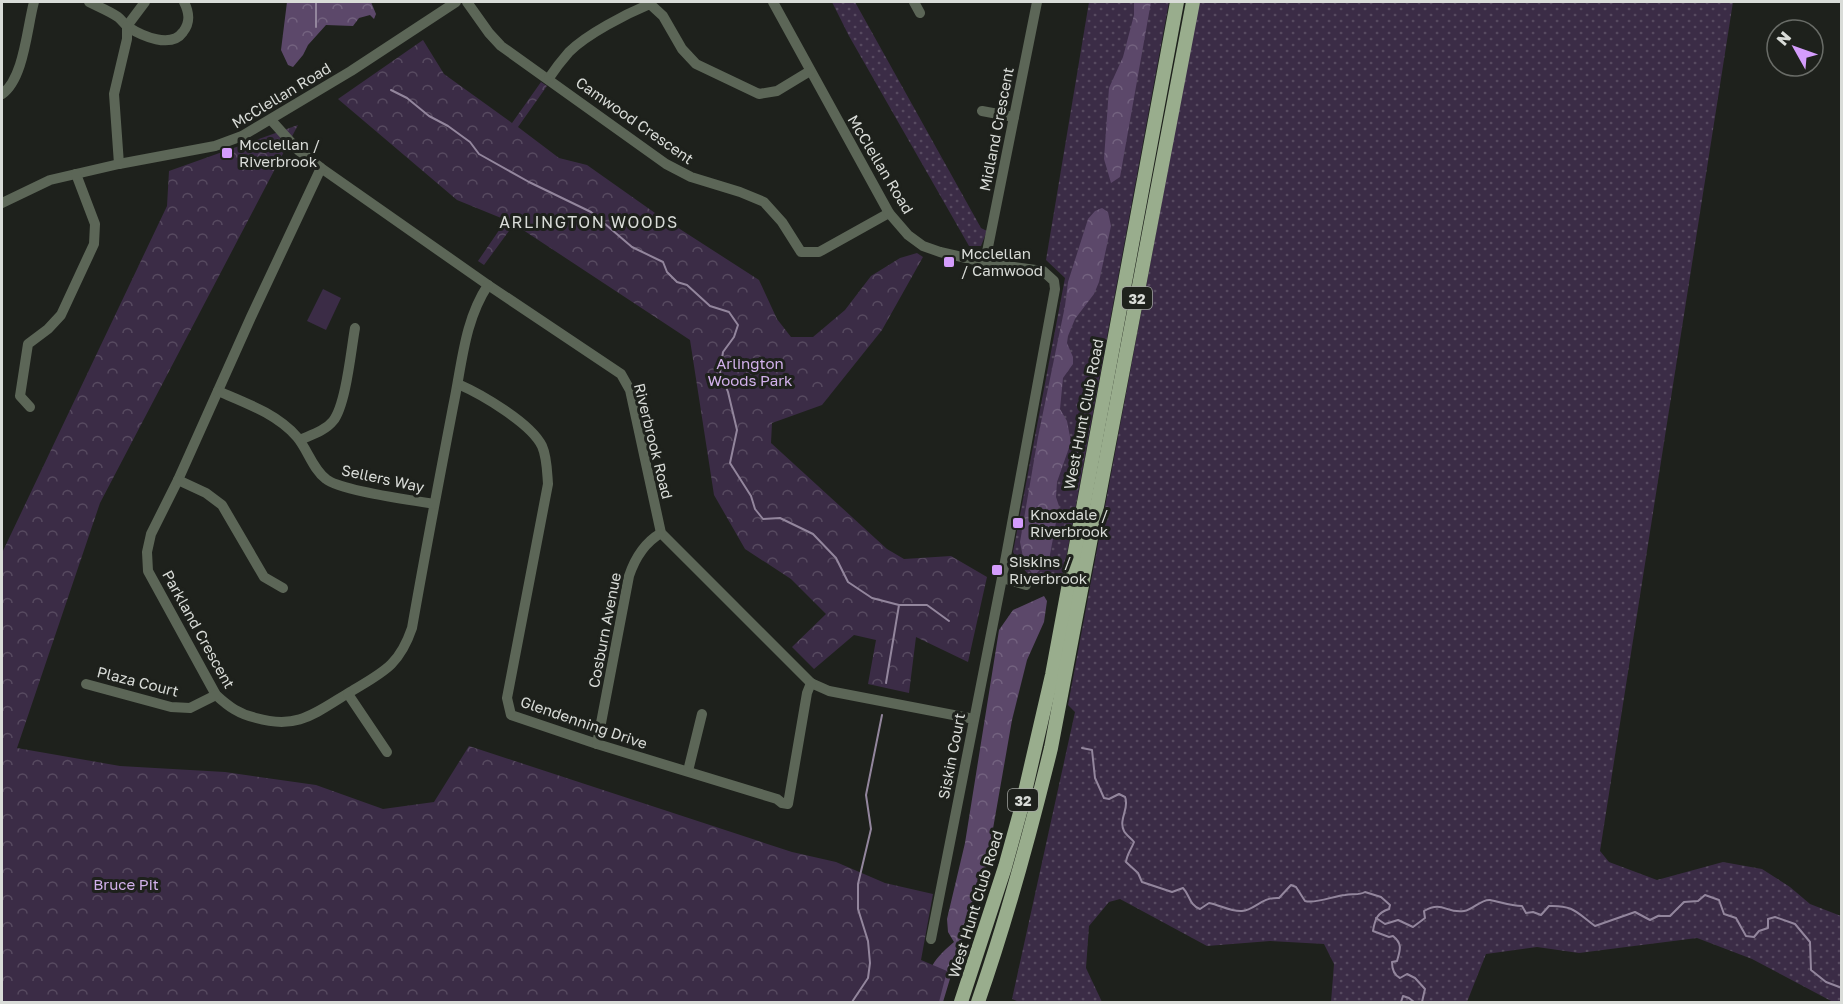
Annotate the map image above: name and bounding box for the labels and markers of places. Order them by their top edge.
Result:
place label: Mcclellan / Riverbrook [239,135,320,170]
marker: Mcclellan / Riverbrook [220,146,234,160]
place label: Mcclellan / Camwood [961,244,1043,279]
marker: Mcclellan / Camwood [942,255,956,269]
place label: Knoxdale / Riverbrook [1030,505,1109,540]
marker: Knoxdale / Riverbrook [1011,516,1025,530]
place label: Siskins / Riverbrook [1009,552,1088,587]
marker: Siskins / Riverbrook [990,563,1004,577]

